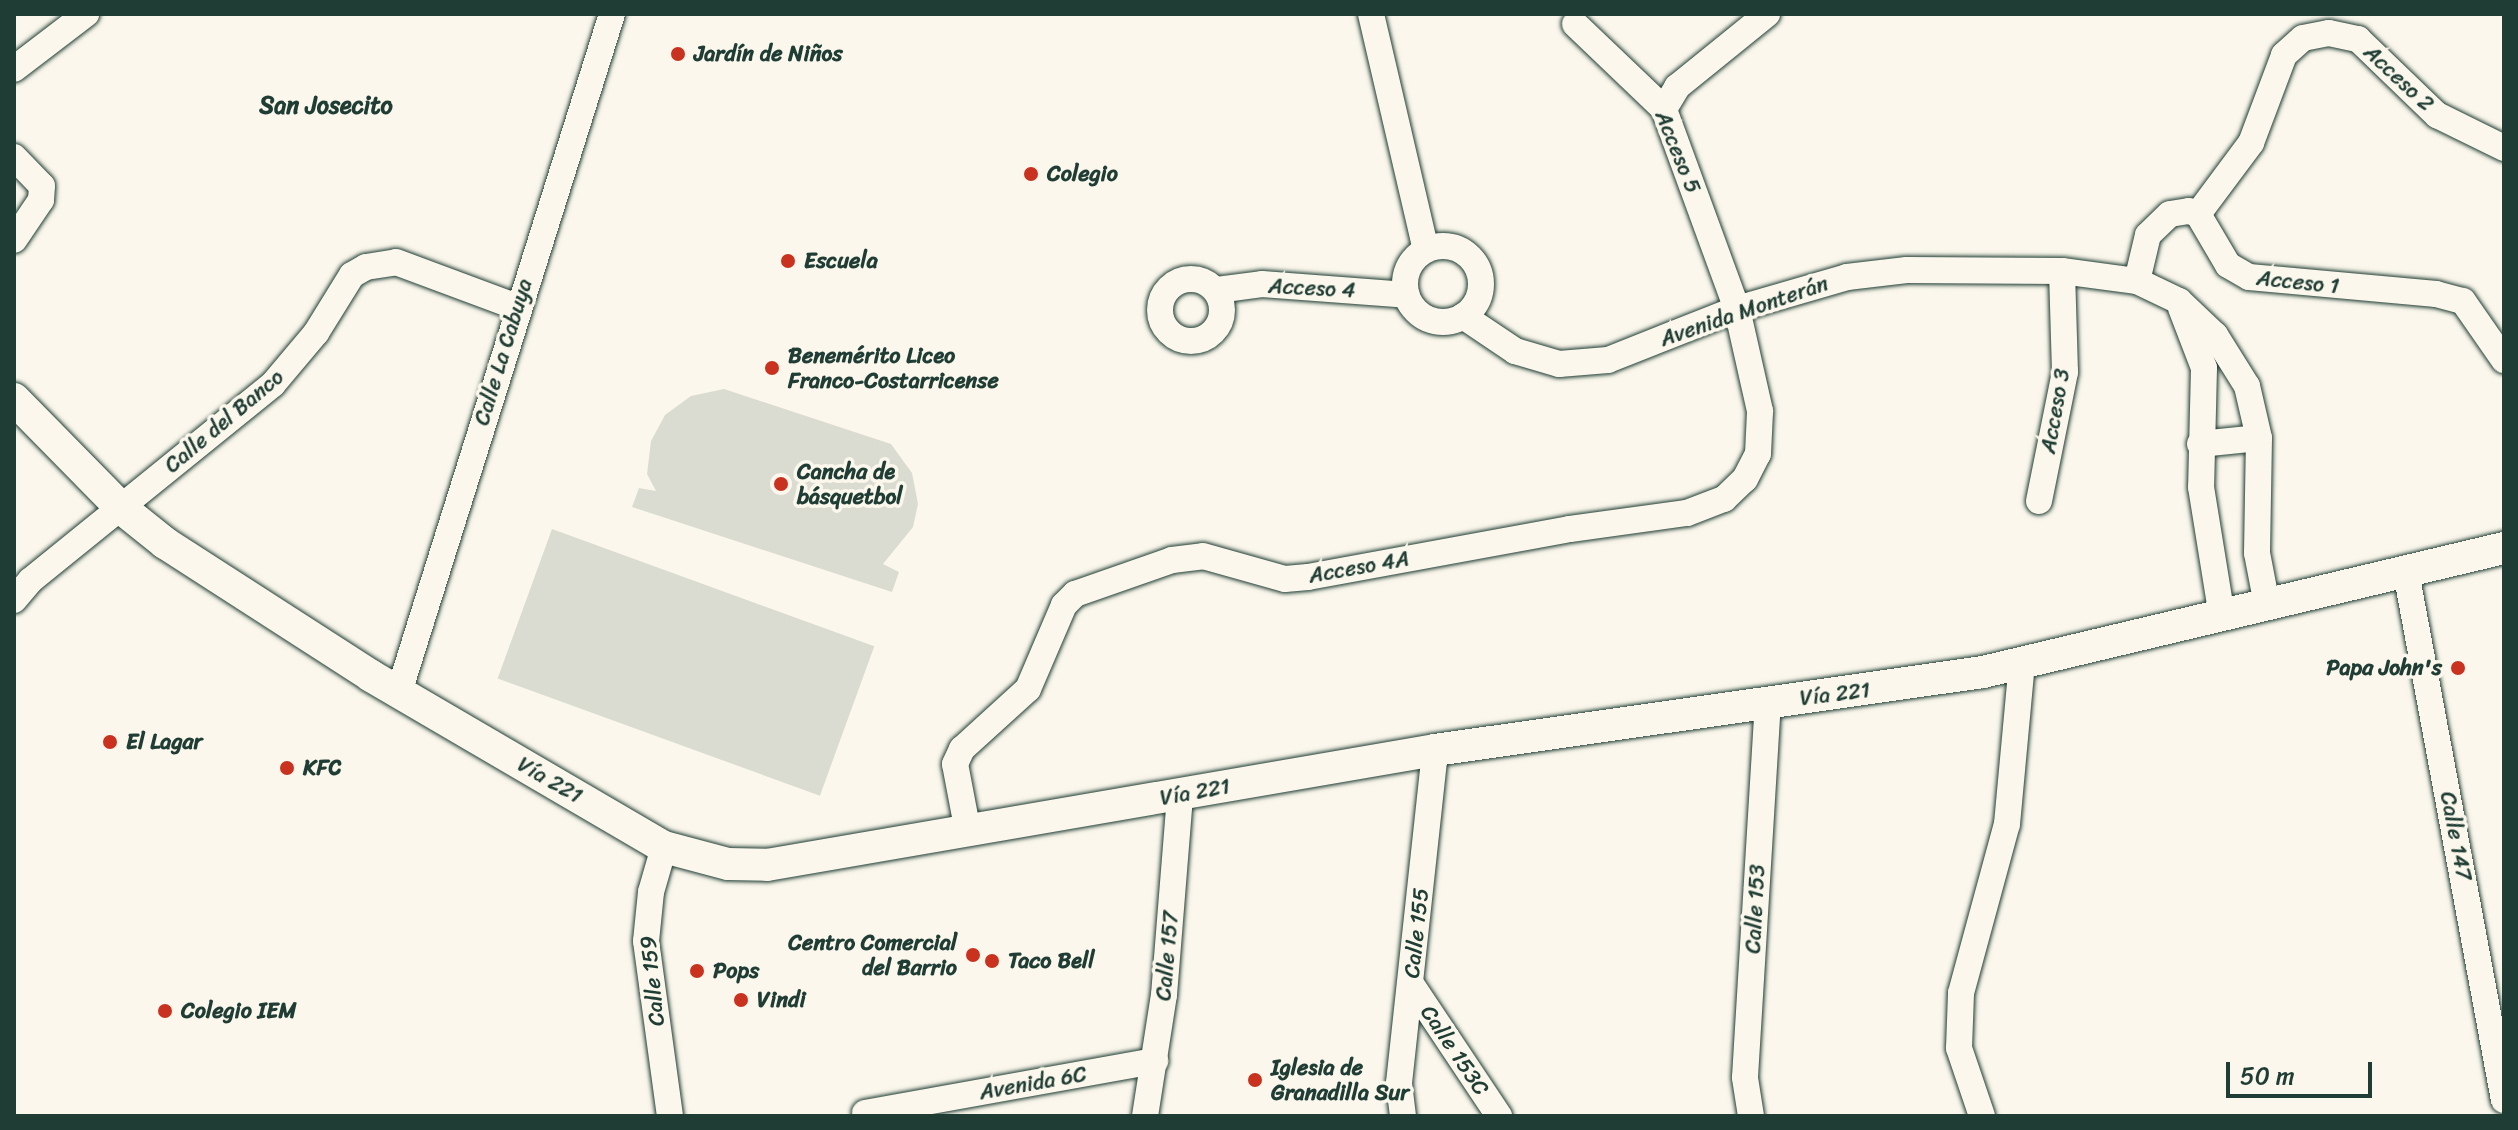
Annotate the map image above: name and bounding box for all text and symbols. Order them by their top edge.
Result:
street label: Acceso 2 [2358,39,2440,117]
place label: Jardín de Niños [694,41,843,67]
marker: Jardín de Niños [669,45,687,63]
district label: San Josecito [259,92,393,120]
street label: Acceso 5 [1649,107,1707,197]
place label: Colegio [1047,161,1118,187]
marker: Colegio [1022,165,1040,183]
place label: Escuela [804,248,878,274]
marker: Escuela [779,252,797,270]
street label: Acceso 1 [2255,265,2341,299]
street label: Avenida Monterán [1656,270,1832,352]
street label: Acceso 4 [1268,273,1356,303]
street label: Calle La Cabuya [468,275,538,429]
place label: Benemérito Liceo Franco-Costarricense [788,342,999,394]
marker: Benemérito Liceo Franco-Costarricense [763,359,781,377]
street label: Calle del Banco [159,363,289,479]
street label: Acceso 3 [2035,367,2075,455]
place label: Cancha de básquetbol [797,458,903,510]
marker: Cancha de básquetbol [772,475,790,493]
street label: Acceso 4A [1307,545,1411,589]
place label: Papa John's [2327,655,2442,681]
marker: Papa John's [2449,659,2467,677]
street label: Vía 221 [1798,677,1872,711]
place label: El Lagar [126,729,203,755]
marker: El Lagar [101,733,119,751]
street label: Vía 221 [513,751,587,809]
place label: KFC [303,755,342,781]
marker: KFC [278,759,296,777]
street label: Vía 221 [1158,773,1232,811]
street label: Calle 147 [2434,789,2478,883]
street label: Calle 153 [1739,864,1771,954]
street label: Calle 155 [1398,887,1434,979]
street label: Calle 157 [1150,910,1184,1002]
place label: Centro Comercial del Barrio [788,929,957,980]
street label: Calle 159 [634,935,670,1027]
marker: Centro Comercial del Barrio [964,946,982,964]
place label: Taco Bell [1008,948,1095,974]
marker: Taco Bell [983,952,1001,970]
place label: Pops [713,958,759,984]
marker: Pops [688,962,706,980]
place label: Vindi [757,987,806,1013]
marker: Vindi [732,991,750,1009]
place label: Colegio IEM [181,998,296,1024]
street label: Calle 153C [1415,1000,1495,1100]
marker: Colegio IEM [156,1002,174,1020]
scale bar [2230,1046,2376,1096]
place label: Iglesia de Granadilla Sur [1271,1054,1409,1106]
text: 50 m [2240,1055,2295,1097]
street label: Avenida 6C [977,1061,1089,1105]
marker: Iglesia de Granadilla Sur [1246,1071,1264,1089]

